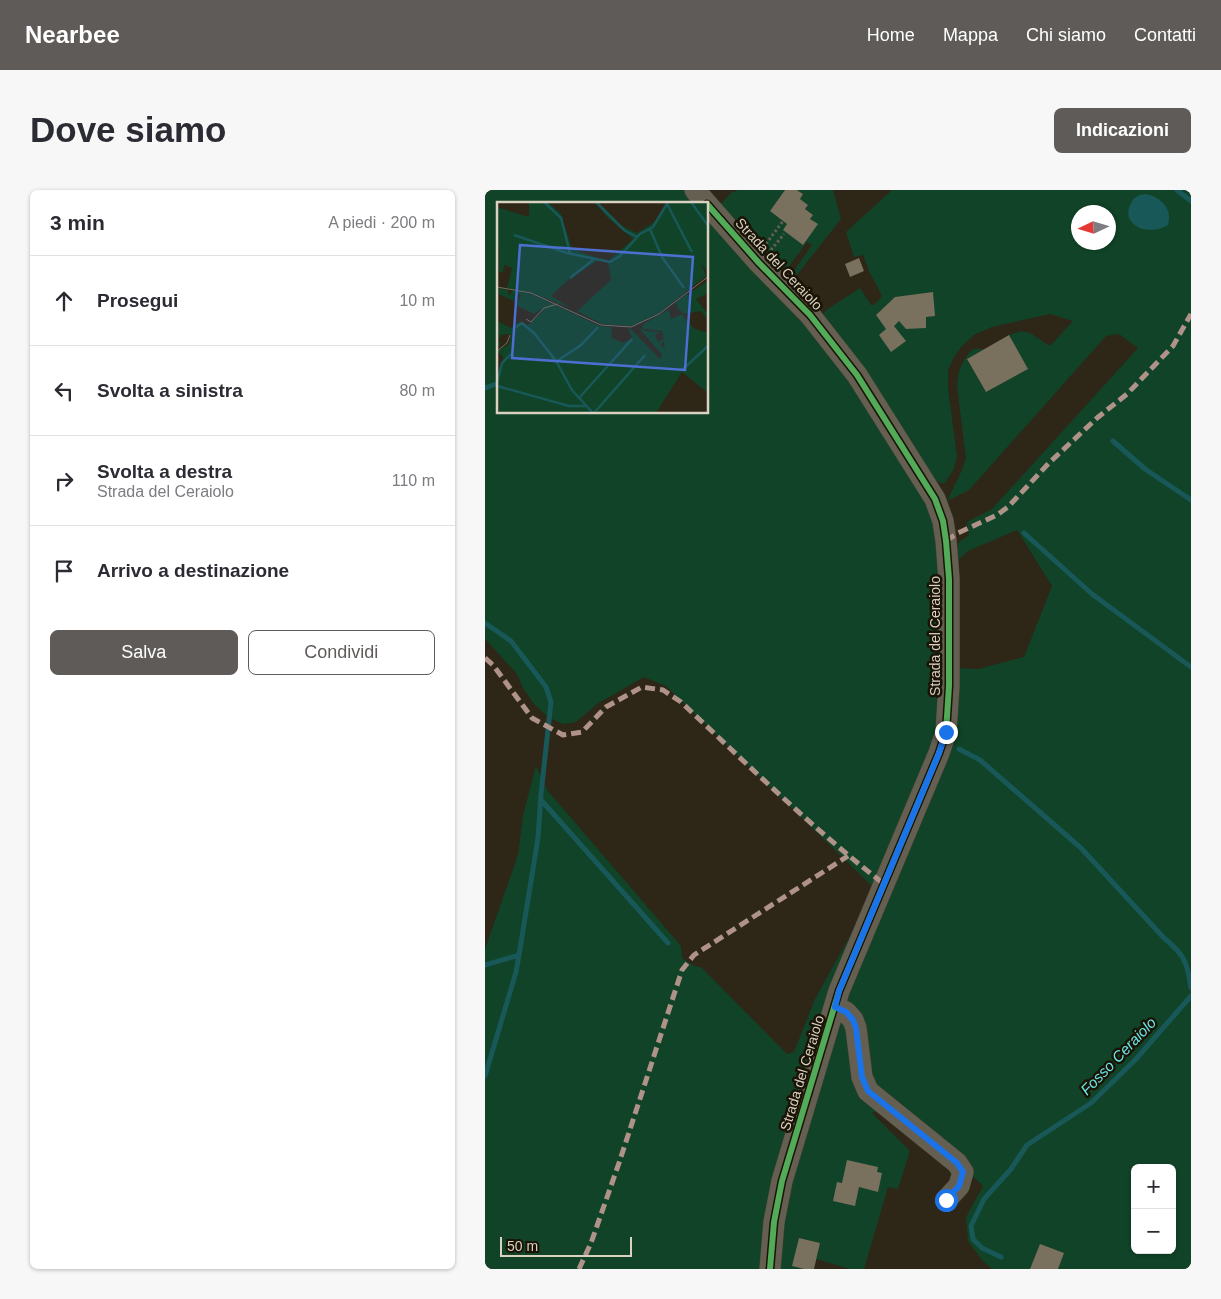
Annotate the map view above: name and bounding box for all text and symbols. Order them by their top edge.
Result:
text: Nearbee [25,21,120,48]
text: Home [867,25,915,45]
text: Mappa [943,25,998,45]
text: Chi siamo [1026,25,1106,45]
text: Contatti [1134,25,1196,45]
button: Indicazioni [1054,108,1191,153]
text: Dove siamo [30,110,226,149]
inset map [497,202,709,414]
north arrow [1071,205,1116,250]
text: 3 min [50,211,105,234]
text: A piedi · 200 m [328,214,435,231]
street label: Strada del Ceraiolo [732,215,826,313]
icon: ahead [50,287,78,315]
text: Prosegui [97,290,178,311]
text: 10 m [399,292,435,309]
icon: left [50,377,78,405]
text: Svolta a sinistra [97,380,243,401]
text: 80 m [399,382,435,399]
text: Svolta a destra [97,461,232,482]
icon: right [50,467,78,495]
text: 110 m [392,472,435,489]
text: Strada del Ceraiolo [97,483,234,500]
icon: arrive [50,557,78,585]
text: Arrivo a destinazione [97,560,289,581]
street label: Strada del Ceraiolo [927,576,943,696]
button: Salva [50,630,238,675]
button: Condividi [248,630,435,675]
route end [935,721,958,744]
street label: Strada del Ceraiolo [777,1013,827,1133]
water label: Fosso Ceraiolo [1077,1014,1159,1098]
map controls [1131,1164,1176,1254]
button: + [1131,1164,1176,1209]
route start [935,1189,958,1212]
button: − [1131,1209,1176,1254]
scale bar [500,1234,633,1257]
text: 50 m [507,1238,538,1254]

